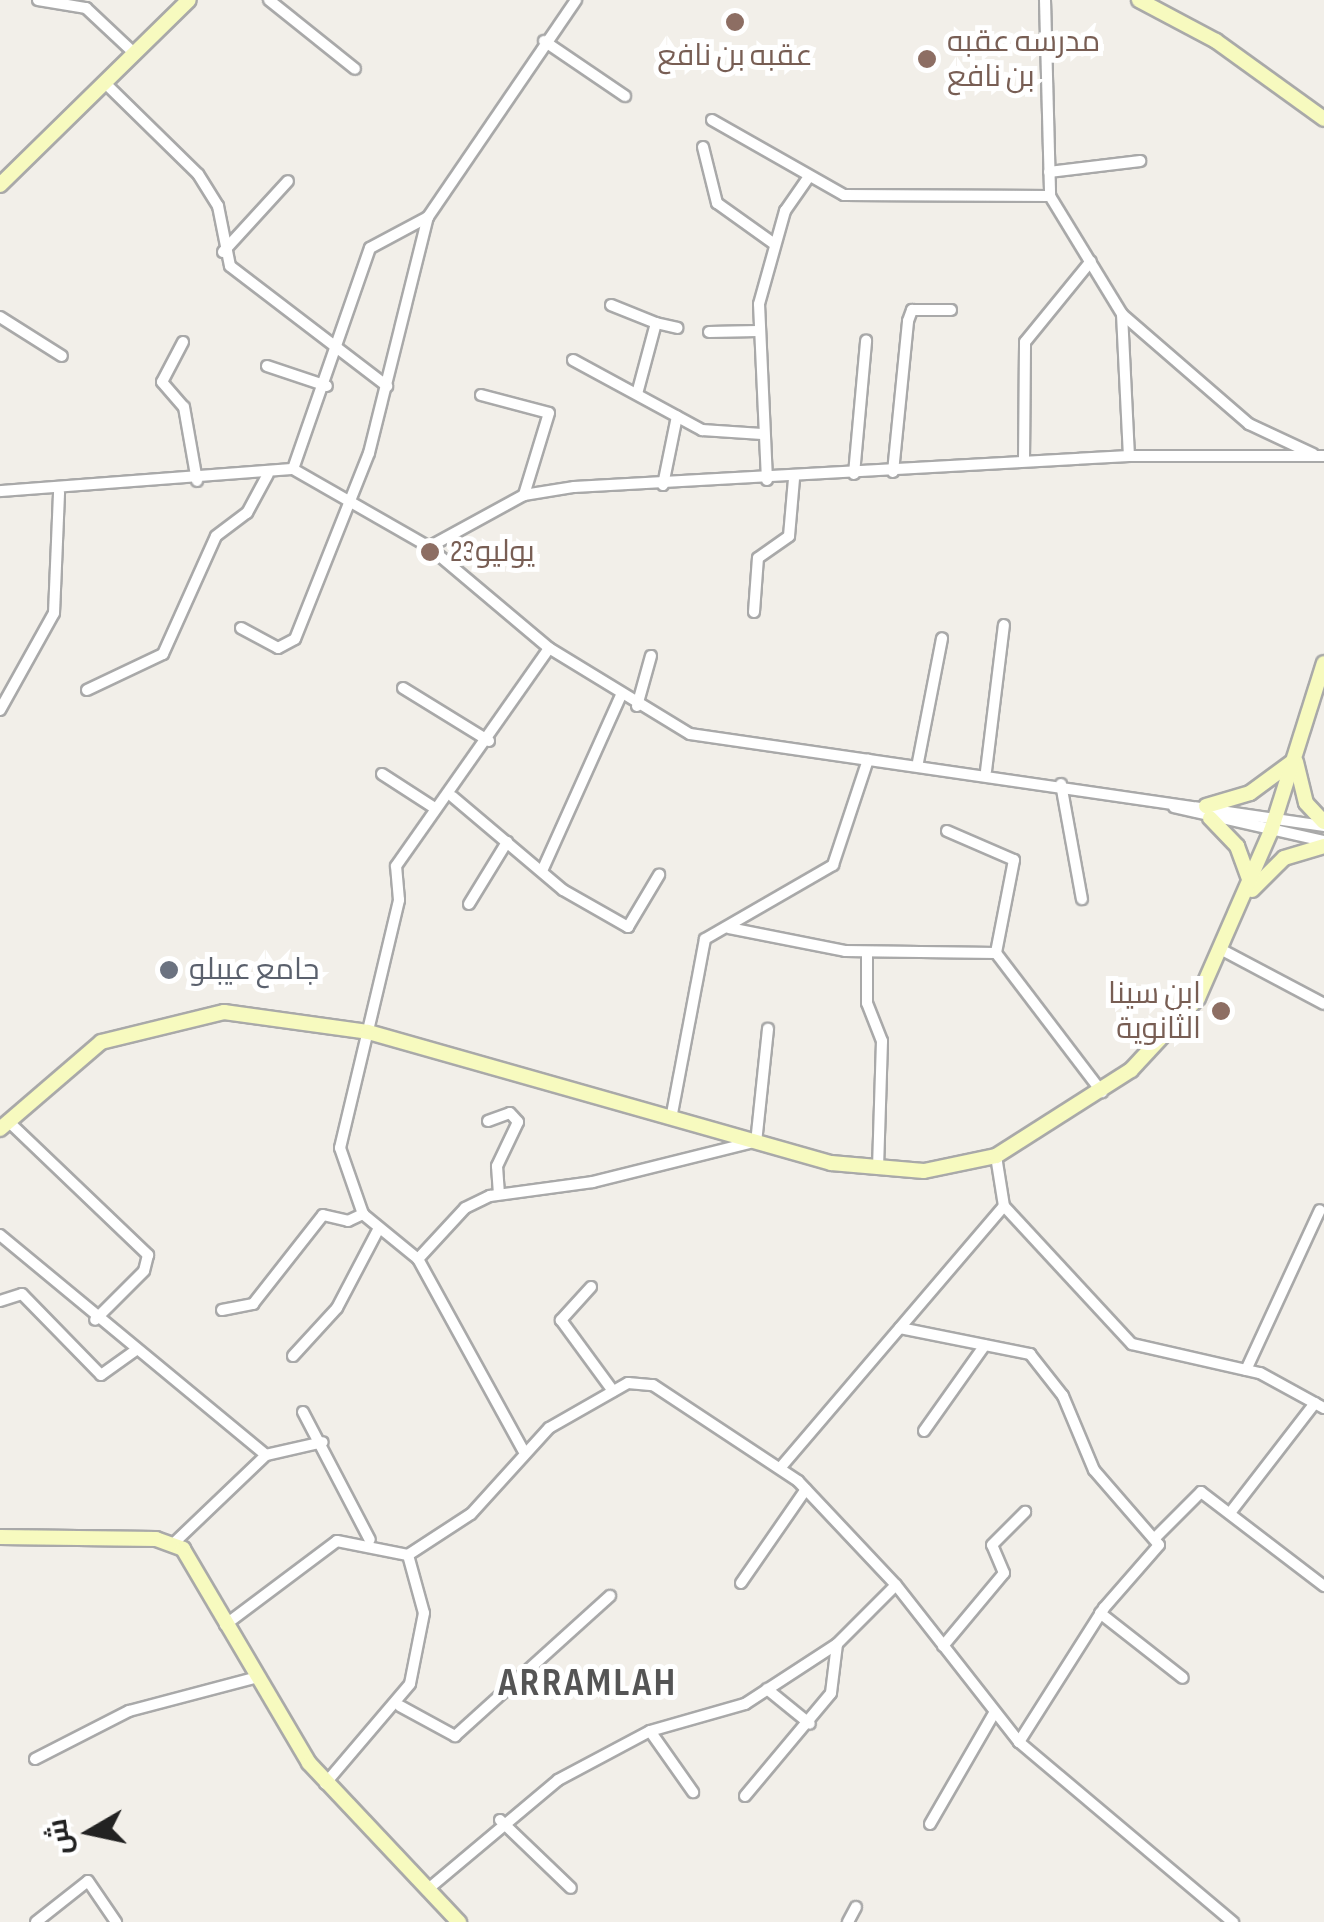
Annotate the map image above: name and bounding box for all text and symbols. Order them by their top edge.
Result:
marker: عقبه بن نافع [724,11,746,33]
place label: مدرسه عقبه بن نافع [947,24,1100,94]
place label: عقبه بن نافع [657,38,813,74]
marker: مدرسه عقبه بن نافع [916,48,938,70]
place label: 23يوليو [450,534,535,570]
marker: 23يوليو [419,541,441,563]
place label: جامع عيبلو [189,952,319,988]
marker: جامع عيبلو [158,959,180,981]
place label: ابن سينا الثانوية [1108,976,1201,1046]
marker: ابن سينا الثانوية [1210,1000,1232,1022]
district label: ARRAMLAH [498,1659,678,1707]
north arrow [40,1782,140,1882]
text: ش [41,1816,79,1857]

